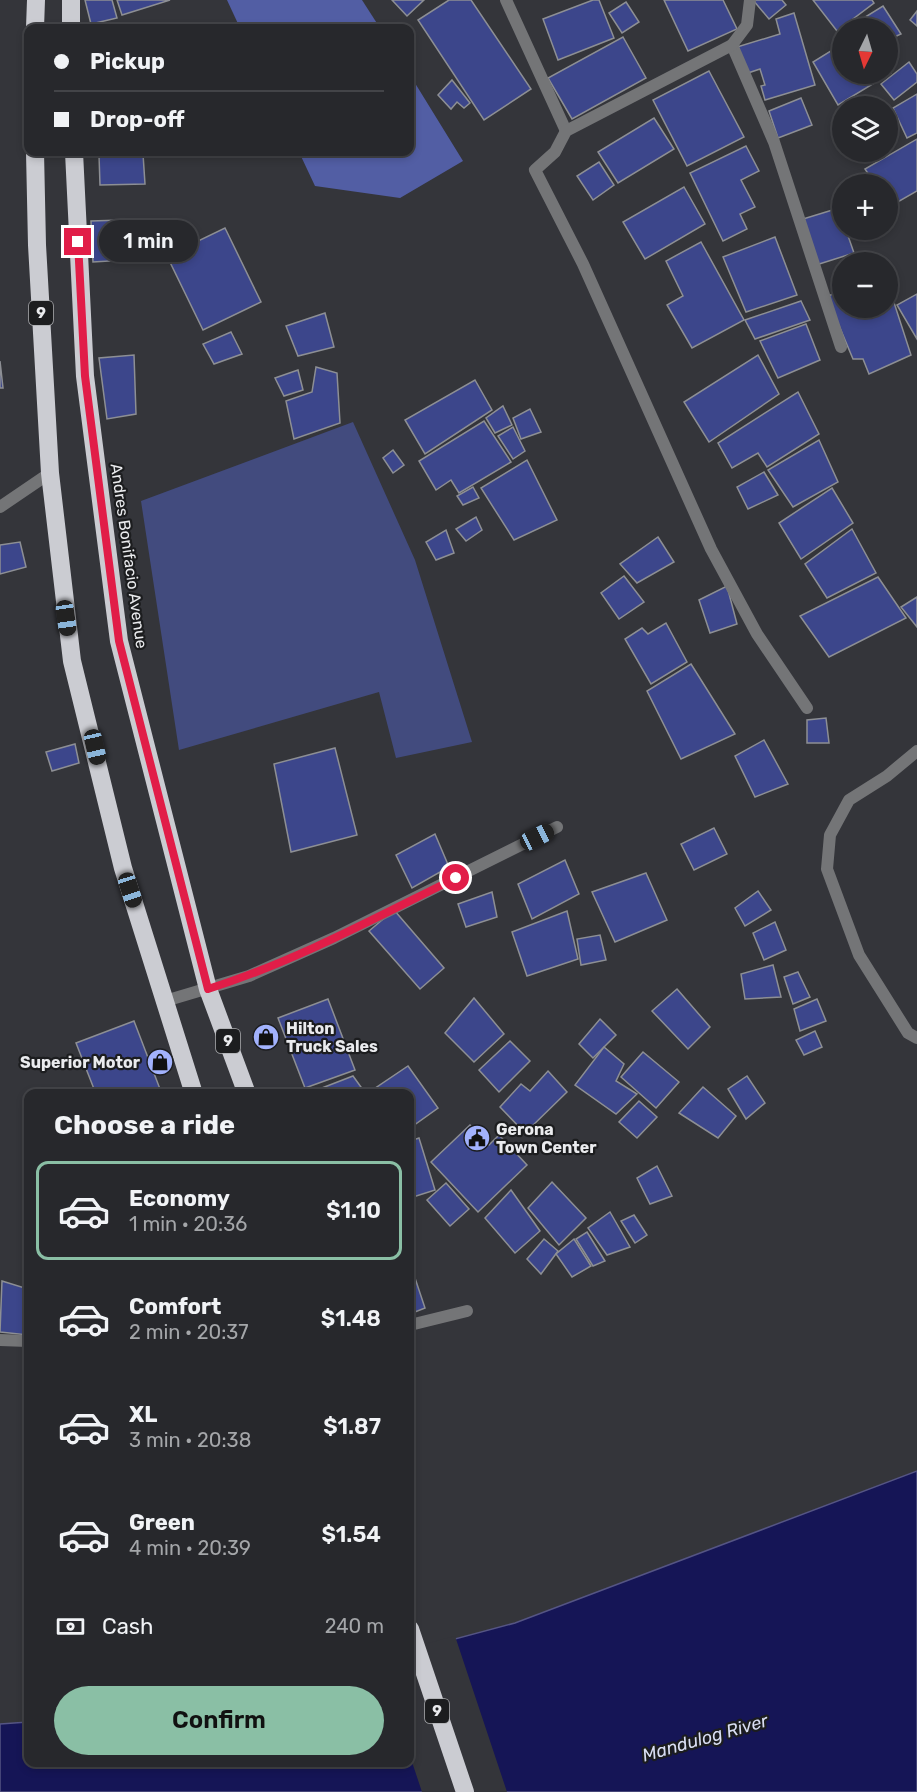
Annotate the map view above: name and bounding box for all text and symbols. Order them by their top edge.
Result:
north arrow [832,18,898,84]
map controls [832,18,898,318]
text: Pickup [90,48,165,75]
button: layers [832,96,898,162]
text: Drop-off [90,106,185,133]
button: + [832,174,898,240]
callout: 1 min [99,221,198,263]
route end [64,228,91,255]
text: 1 min [123,229,174,253]
button: − [832,252,898,318]
road number: 9 [29,301,53,325]
street label: Andres Bonifacio Avenue [107,462,151,650]
car [55,599,77,637]
car [82,727,108,767]
car [517,821,557,853]
route start [442,864,469,891]
car [116,870,144,910]
place label: Hilton Truck Sales [286,1019,378,1056]
shop icon: Hilton Truck Sales [251,1022,281,1052]
road number: 9 [216,1029,240,1053]
shop icon: Superior Motor [145,1047,175,1077]
place label: Superior Motor [20,1053,141,1072]
text: Choose a ride [54,1109,235,1141]
place label: Gerona Town Center [496,1120,597,1157]
public building icon: Gerona Town Center [462,1123,492,1153]
icon: car [57,1184,111,1238]
text: Economy [129,1185,230,1212]
text: $1.10 [326,1197,381,1224]
text: 1 min · 20:36 [129,1212,247,1236]
icon: car [57,1292,111,1346]
text: Comfort [129,1293,221,1320]
text: $1.48 [321,1305,381,1332]
text: 2 min · 20:37 [129,1320,249,1344]
icon: car [57,1400,111,1454]
text: XL [129,1401,157,1428]
text: $1.87 [323,1413,381,1440]
text: 3 min · 20:38 [129,1428,251,1452]
icon: car [57,1508,111,1562]
text: Green [129,1509,195,1536]
text: $1.54 [321,1521,381,1548]
text: 4 min · 20:39 [129,1536,251,1560]
icon: cash [54,1610,87,1643]
text: Cash [102,1613,153,1640]
text: 240 m [325,1614,384,1638]
button: Confirm [54,1686,384,1755]
road number: 9 [425,1699,449,1723]
water label: Mandulog River [640,1709,772,1766]

